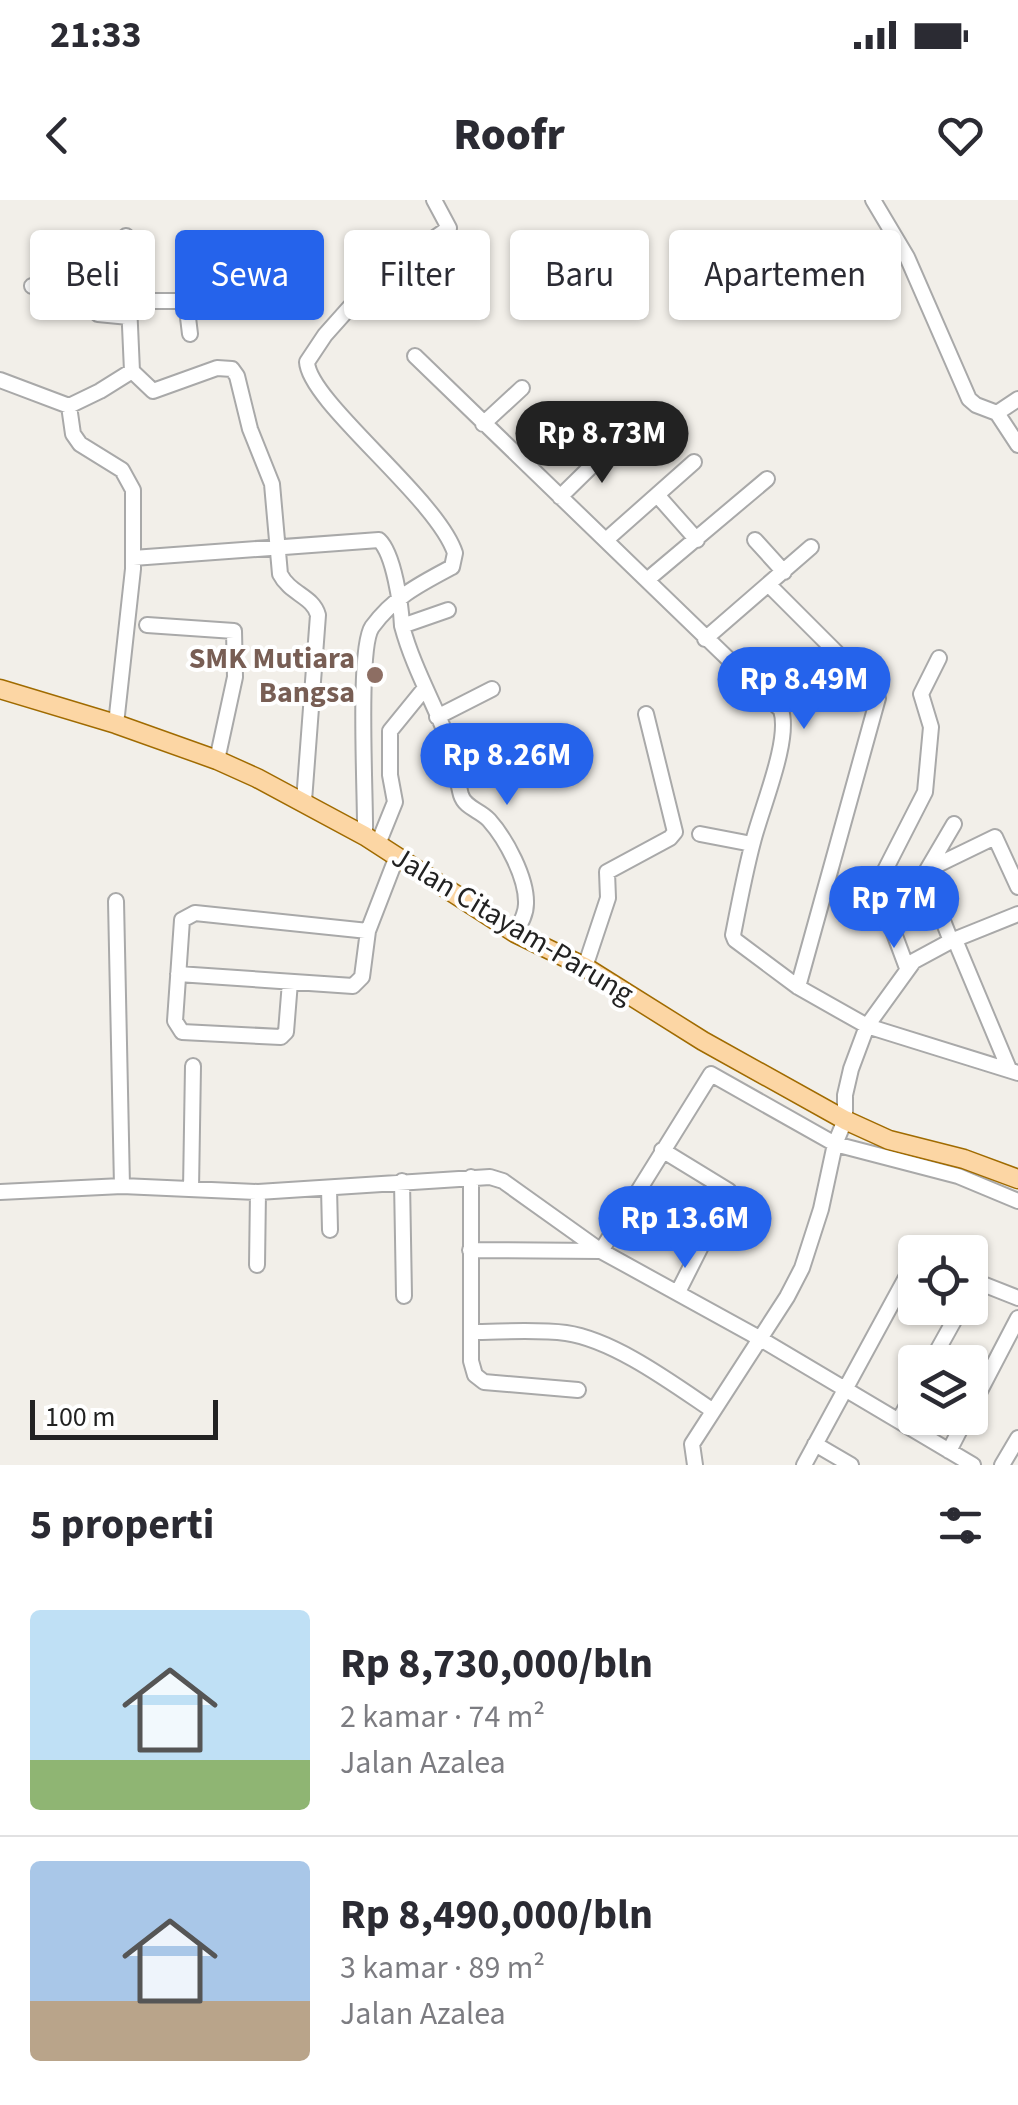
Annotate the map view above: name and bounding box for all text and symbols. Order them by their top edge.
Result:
text: 21:33 [50,8,142,62]
text: Roofr [453,103,565,167]
icon: back [30,108,85,163]
icon: heart [933,108,988,163]
chip: Beli [30,230,155,320]
chip: Sewa [175,230,324,320]
chip: Filter [344,230,490,320]
chip: Baru [510,230,649,320]
chip: Apartemen [669,230,901,320]
pin: Rp 8.73M [499,401,705,486]
text: Rp 8.73M [537,410,667,456]
place label: SMK Mutiara Bangsa [189,637,355,714]
pin: Rp 8.49M [701,647,907,732]
text: Rp 8.49M [739,656,869,702]
marker: SMK Mutiara Bangsa [364,664,386,686]
pin: Rp 8.26M [404,723,610,808]
text: Rp 8.26M [442,732,572,778]
street label: Jalan Citayam-Parung [384,836,642,1015]
pin: Rp 7M [824,866,964,951]
text: Rp 7M [851,875,937,921]
pin: Rp 13.6M [582,1186,788,1271]
text: Rp 13.6M [620,1195,750,1241]
map controls [898,1235,988,1435]
button: locate [898,1235,988,1325]
button: layers [898,1345,988,1435]
scale bar [30,1395,218,1440]
text: 100 m [45,1397,116,1437]
text: 5 properti [30,1495,214,1555]
icon: filters [933,1498,988,1553]
text: Rp 8,730,000/bln [340,1634,653,1694]
icon: home [110,1650,230,1770]
text: 2 kamar · 74 m² [340,1694,545,1740]
text: Jalan Azalea [340,1740,506,1786]
text: Rp 8,490,000/bln [340,1885,653,1945]
icon: home [110,1901,230,2021]
text: 3 kamar · 89 m² [340,1945,545,1991]
text: Jalan Azalea [340,1991,506,2037]

